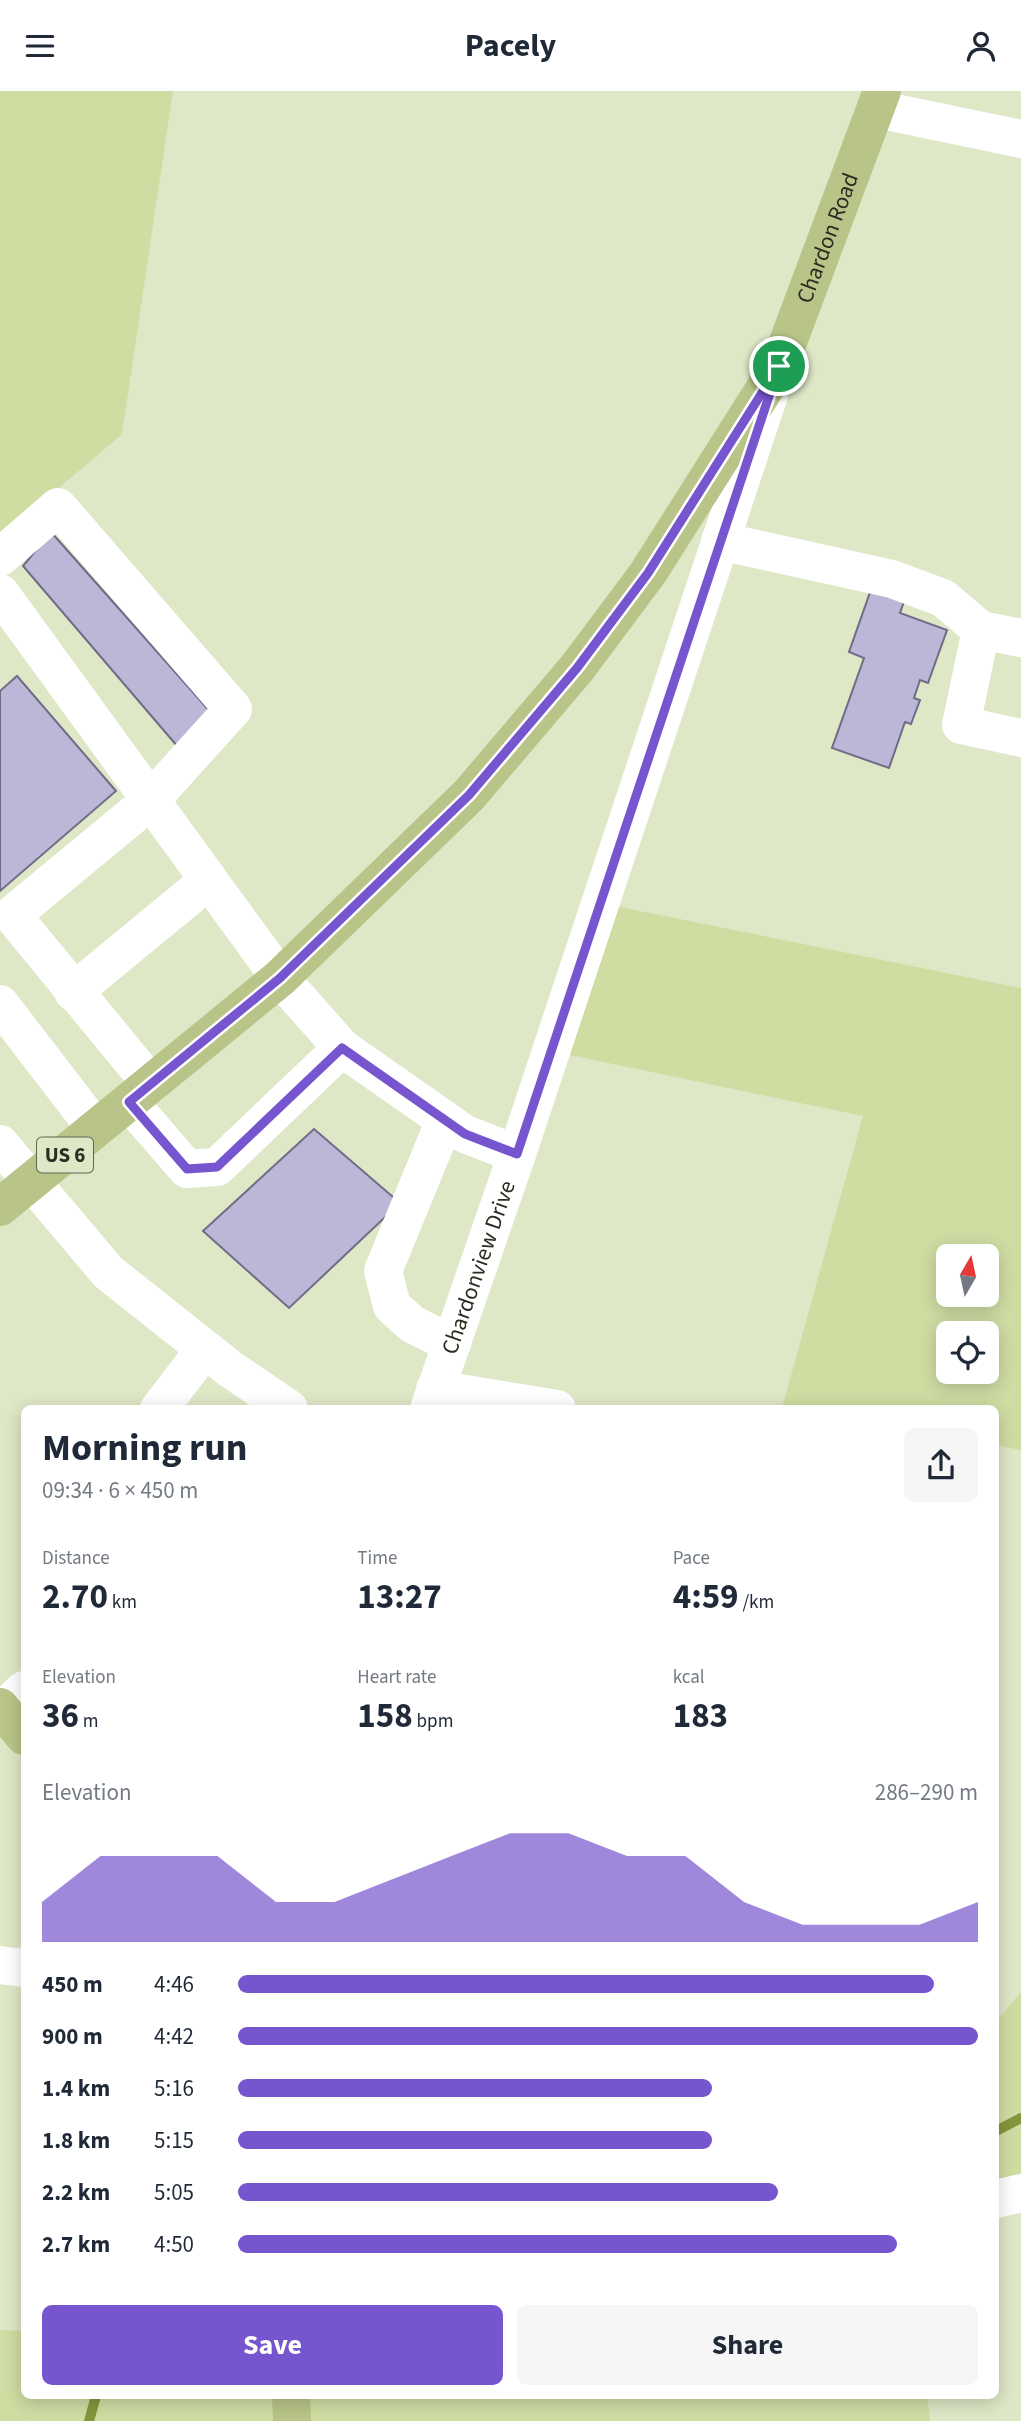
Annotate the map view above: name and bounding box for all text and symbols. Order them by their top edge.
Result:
text: Pacely [465,23,556,69]
icon: menu [21,27,59,65]
icon: person [962,27,1000,65]
street label: Chardon Road [788,168,866,308]
pin [749,336,809,396]
icon: arrive [760,347,798,385]
road number: US 6 [37,1137,93,1173]
street label: Chardonview Drive [433,1176,523,1359]
north arrow [936,1244,999,1307]
map controls [936,1244,999,1384]
button: locate [936,1321,999,1384]
text: Morning run [42,1421,247,1475]
button: share [904,1428,978,1502]
text: 09:34 · 6 × 450 m [42,1474,198,1507]
text: Distance [42,1545,110,1572]
text: Time [357,1545,397,1572]
text: Pace [673,1545,710,1572]
text: 2.70 [42,1572,108,1622]
text: 13:27 [357,1572,442,1622]
text: 4:59 [673,1572,739,1622]
text: km [108,1589,137,1616]
text: /km [739,1589,774,1616]
text: Elevation [42,1664,116,1691]
text: Heart rate [357,1664,436,1691]
text: kcal [673,1664,705,1691]
text: 36 [42,1691,79,1741]
text: 158 [357,1691,413,1741]
text: 183 [673,1691,728,1741]
text: m [79,1708,99,1735]
text: bpm [413,1708,453,1735]
text: Elevation [42,1776,132,1809]
text: 286–290 m [875,1776,978,1809]
text: 450 m [42,1968,103,2001]
text: 4:46 [154,1968,194,2001]
text: 900 m [42,2020,103,2053]
text: 4:42 [154,2020,194,2053]
text: 1.4 km [42,2072,110,2105]
text: 5:16 [154,2072,194,2105]
text: 1.8 km [42,2124,110,2157]
text: 5:15 [154,2124,194,2157]
text: 2.2 km [42,2176,110,2209]
text: 5:05 [154,2176,194,2209]
text: 2.7 km [42,2228,110,2261]
text: 4:50 [154,2228,194,2261]
button: Save [42,2305,503,2385]
button: Share [517,2305,978,2385]

